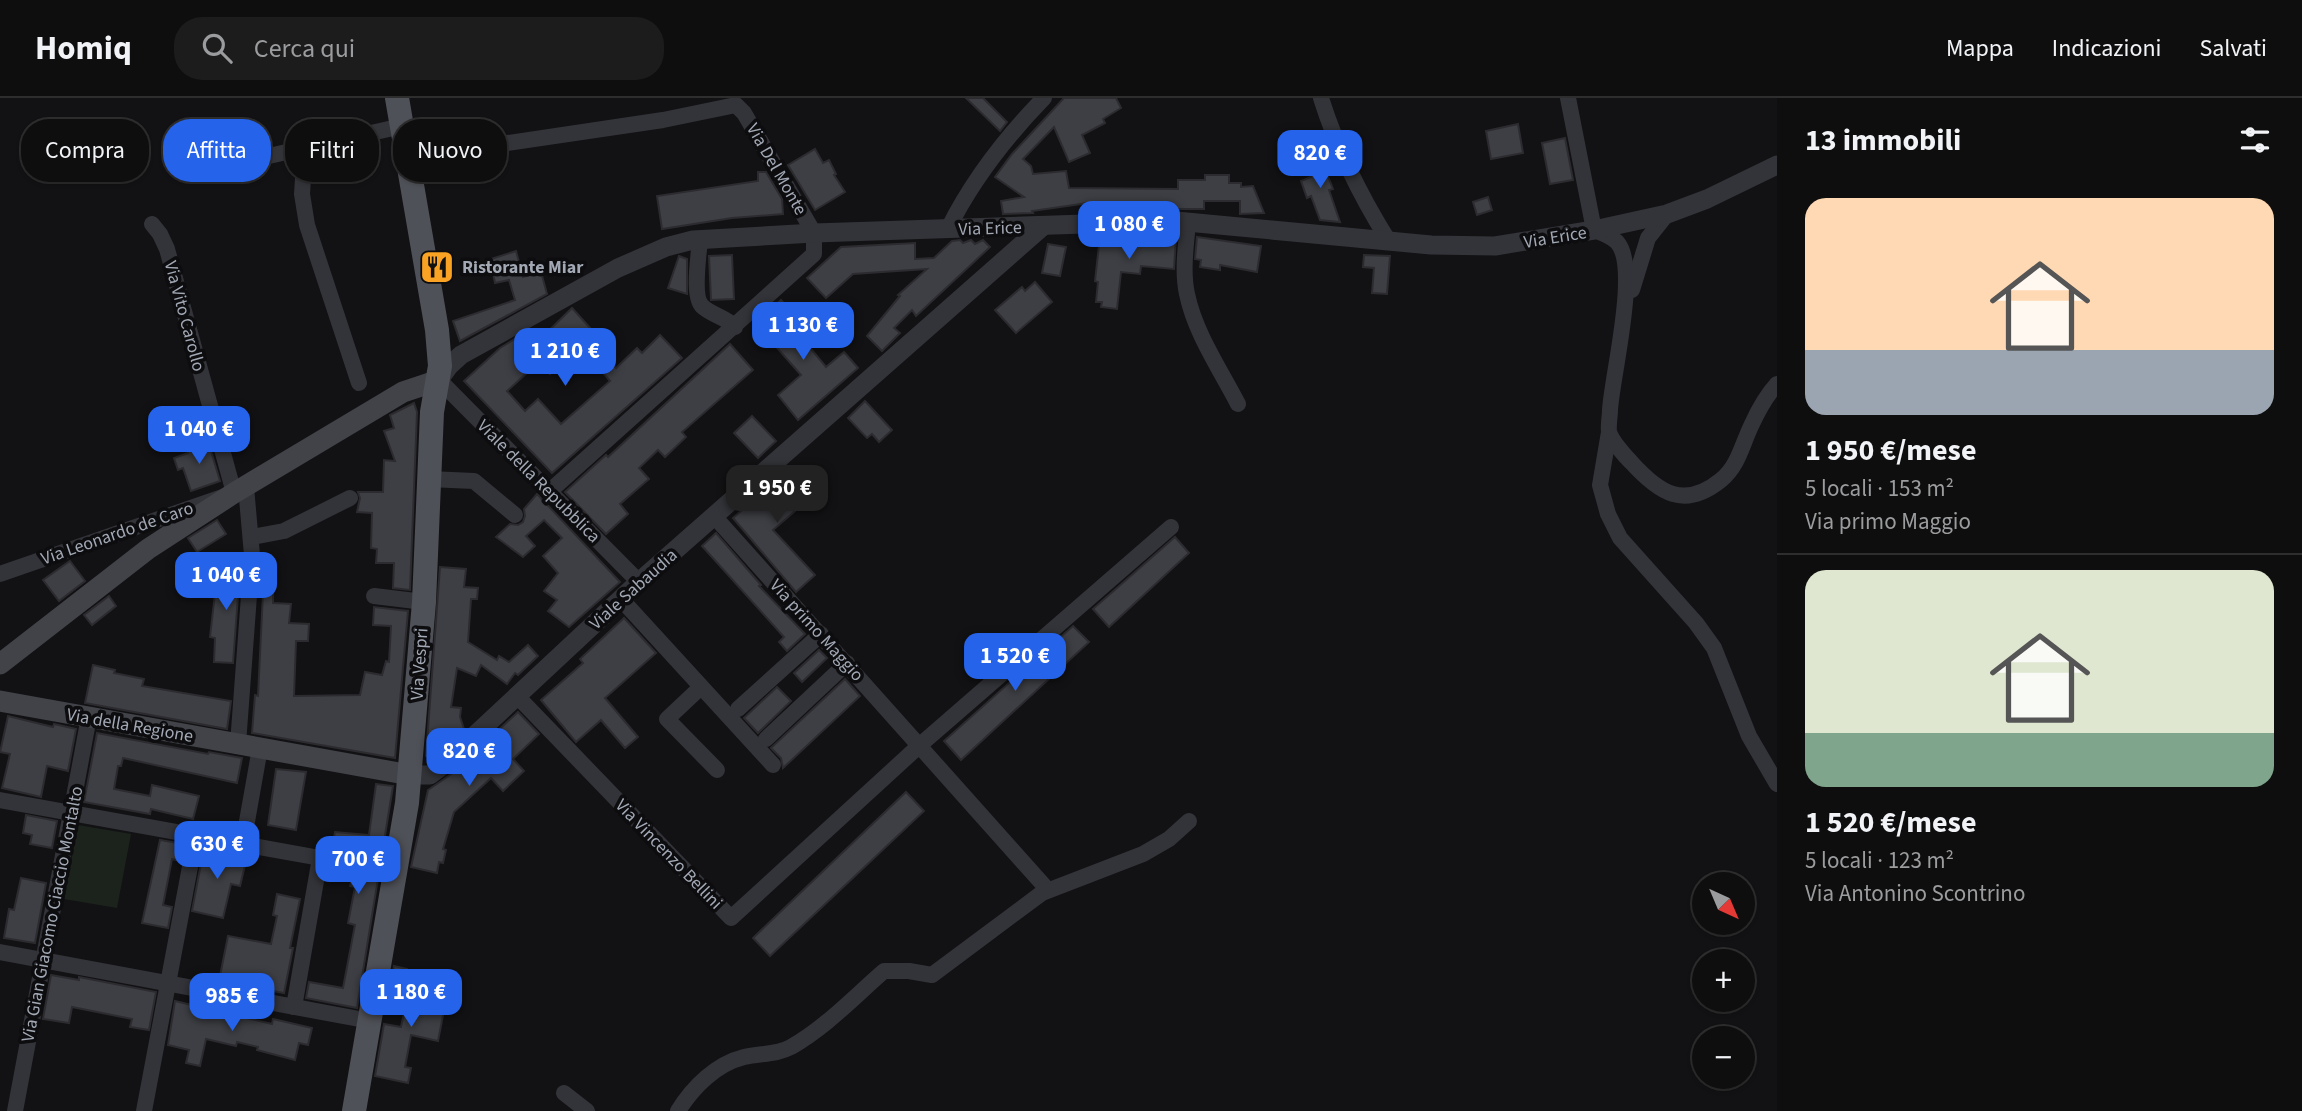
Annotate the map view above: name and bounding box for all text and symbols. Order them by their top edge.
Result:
search box [174,17,664,80]
text: Homiq [35,25,132,72]
icon: search [198,29,236,67]
text: Cerca qui [254,30,355,67]
text: Mappa [1946,31,2014,66]
text: Indicazioni [2052,31,2161,66]
text: Salvati [2199,31,2267,66]
chip: Compra [21,119,149,182]
chip: Affitta [163,119,271,182]
chip: Filtri [285,119,379,182]
chip: Nuovo [393,119,507,182]
street label: Via Del Monte [740,119,813,220]
text: 13 immobili [1805,119,1961,162]
icon: filters [2236,121,2274,159]
pin: 820 € [1271,130,1369,190]
text: 820 € [1293,136,1347,169]
pin: 1 080 € [1064,202,1194,261]
text: 1 080 € [1094,207,1164,240]
street label: Via Erice [958,215,1022,242]
street label: Via Erice [1522,220,1588,255]
icon: home [1977,243,2103,369]
restaurant icon: Ristorante Miar [418,248,456,286]
place label: Ristorante Miar [462,255,584,280]
street label: Via Vito Carollo [158,258,211,374]
pin: 1 130 € [738,302,868,362]
text: 1 130 € [768,308,838,341]
pin: 1 210 € [500,328,630,388]
text: 1 210 € [530,334,600,367]
pin: 1 040 € [134,406,264,466]
text: 1 040 € [164,412,234,445]
street label: Viale della Repubblica [471,414,606,549]
text: 1 950 €/mese [1805,429,1976,472]
pin: 1 950 € [712,466,842,525]
text: 1 950 € [742,471,812,504]
text: 5 locali · 153 m² [1805,472,1954,505]
street label: Via Leonardo de Caro [38,496,197,571]
text: Via primo Maggio [1805,505,1971,538]
street label: Viale Sabaudia [584,543,683,636]
pin: 1 040 € [161,552,291,612]
text: 1 040 € [191,558,261,591]
street label: Via primo Maggio [764,574,869,687]
icon: home [1977,615,2103,741]
street label: Via Vespri [405,627,434,701]
pin: 1 520 € [950,634,1080,693]
text: 1 520 € [980,639,1050,672]
street label: Via della Regione [65,702,195,749]
pin: 820 € [420,728,518,788]
text: 820 € [442,734,496,767]
street label: Via Gian Giacomo Ciaccio Montalto [15,784,90,1044]
street label: Via Vincenzo Bellini [609,794,728,915]
text: 1 520 €/mese [1805,801,1976,844]
pin: 630 € [168,822,266,881]
text: 630 € [190,827,244,860]
pin: 700 € [309,836,407,896]
text: 700 € [331,842,385,875]
text: 5 locali · 123 m² [1805,844,1954,877]
north arrow [1692,872,1755,934]
map controls [1692,872,1755,1089]
text: Via Antonino Scontrino [1805,877,2025,910]
button: + [1692,949,1755,1012]
pin: 1 180 € [346,970,476,1029]
pin: 985 € [183,974,281,1033]
text: 1 180 € [376,975,446,1008]
text: 985 € [205,979,259,1012]
button: − [1692,1026,1755,1089]

